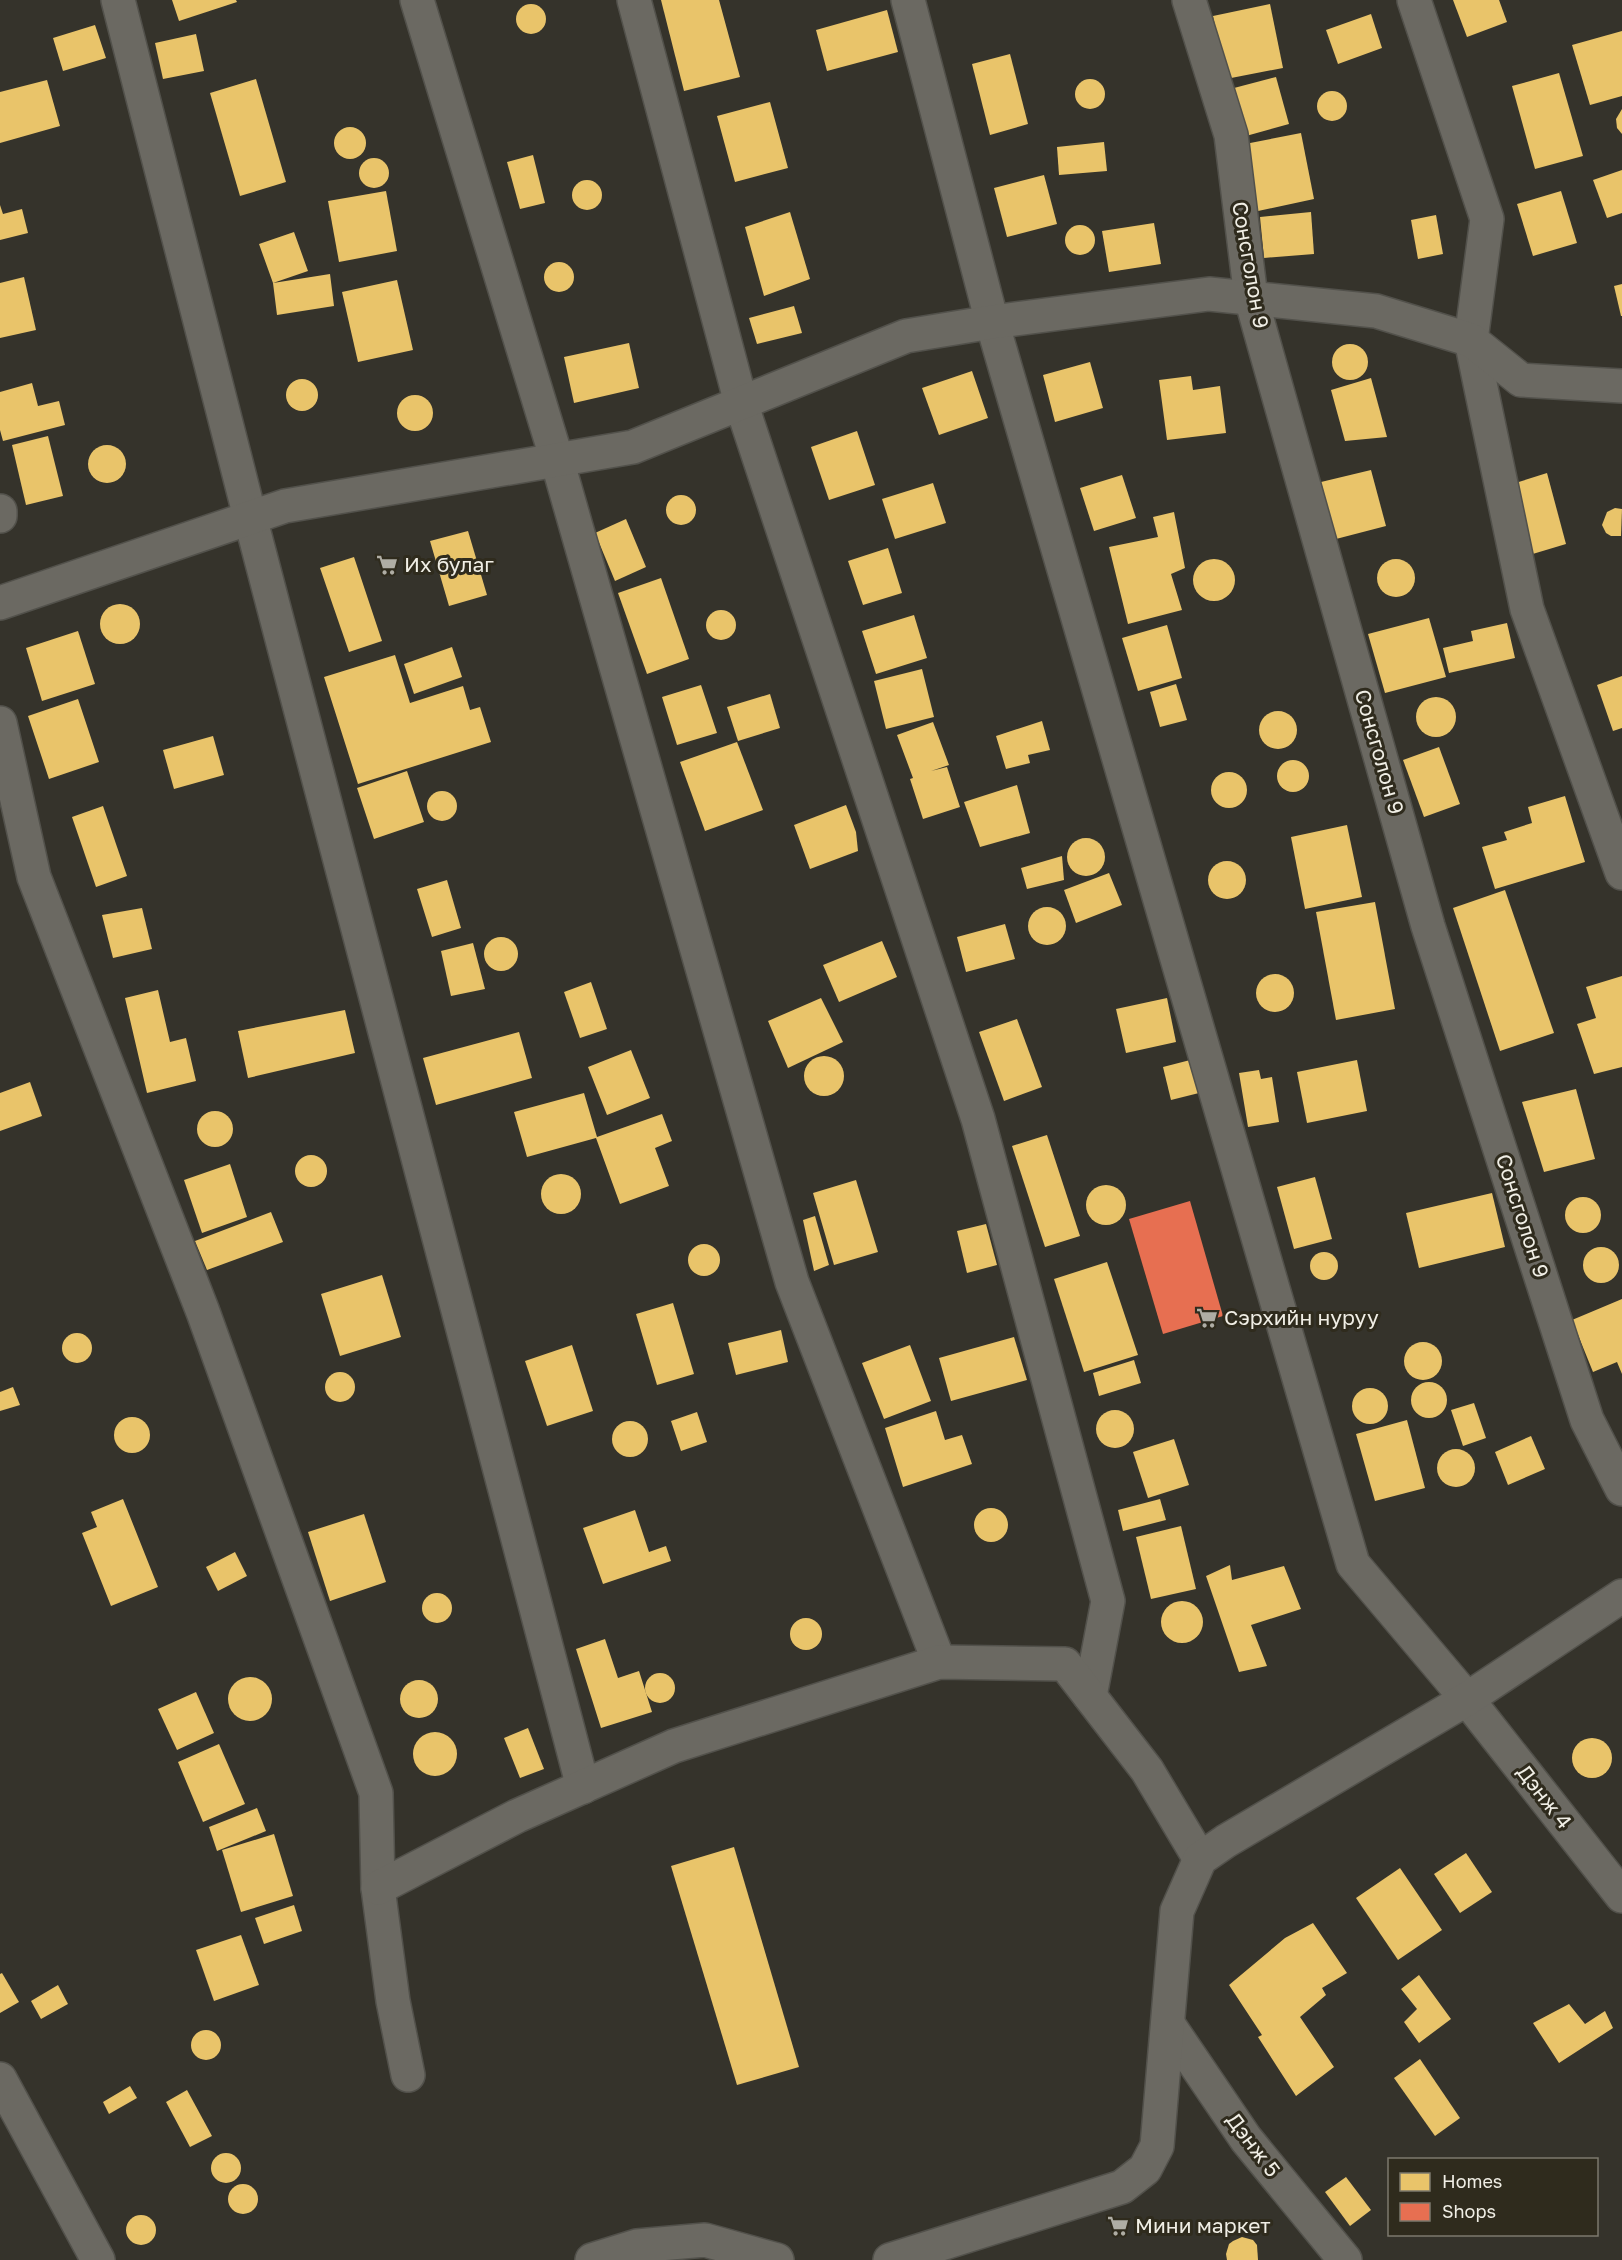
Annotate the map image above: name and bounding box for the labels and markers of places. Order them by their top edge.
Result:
place label: Их булаг [404,551,494,577]
supermarket icon: Их булаг [375,553,399,577]
place label: Сэрхийн нуруу [1224,1304,1379,1330]
supermarket icon: Сэрхийн нуруу [1195,1306,1219,1330]
place label: Мини маркет [1135,2212,1271,2238]
supermarket icon: Мини маркет [1106,2214,1130,2238]

